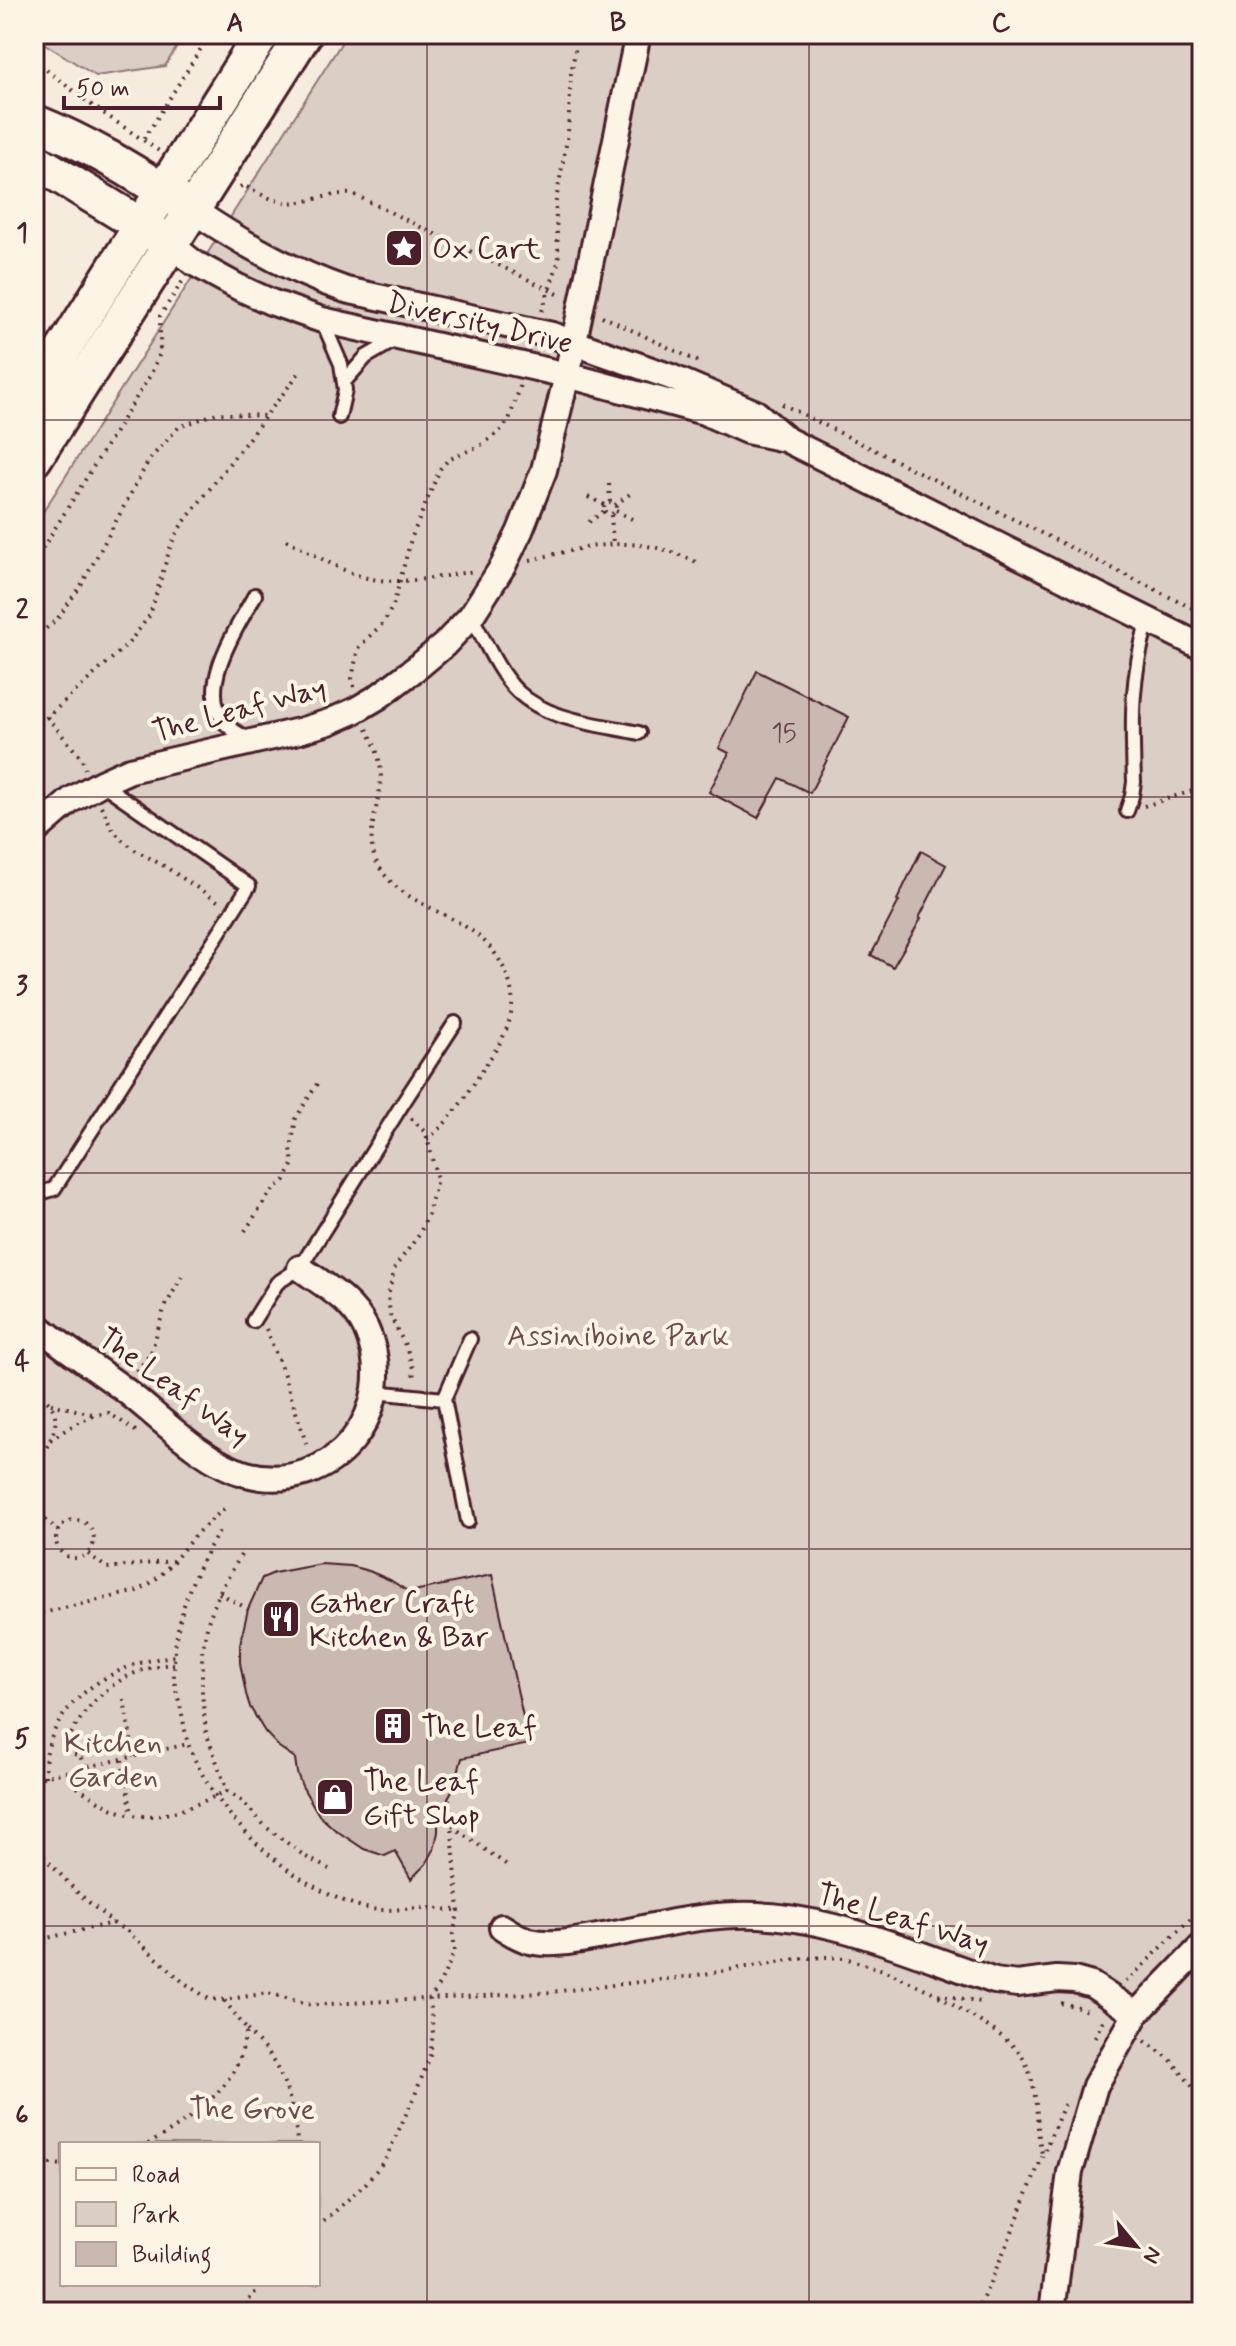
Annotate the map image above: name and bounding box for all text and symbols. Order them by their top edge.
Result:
text: A [226,7,244,41]
text: B [610,7,626,41]
text: C [992,7,1011,41]
scale bar [64,60,220,110]
text: 50 m [76,74,130,105]
text: 1 [16,217,28,251]
place icon: Ox Cart [383,227,425,269]
place label: Ox Cart [432,230,541,269]
street label: Diversity Drive [383,283,576,364]
text: 2 [16,594,29,628]
street label: The Leaf Way [148,669,330,752]
house number: 15 [771,717,797,751]
text: 3 [16,970,28,1004]
park label: Assiniboine Park [507,1317,729,1356]
street label: The Leaf Way [90,1319,257,1455]
text: 4 [14,1346,30,1380]
place label: Gather Craft Kitchen & Bar [309,1584,489,1657]
restaurant icon: Gather Craft Kitchen & Bar [260,1598,302,1640]
building icon: The Leaf [372,1705,414,1747]
place label: The Leaf [421,1708,537,1747]
text: 5 [14,1723,30,1757]
park label: Kitchen Garden [64,1724,162,1797]
place label: The Leaf Gift Shop [363,1762,480,1835]
shop icon: The Leaf Gift Shop [314,1776,356,1818]
street label: The Leaf Way [812,1875,993,1964]
park label: The Grove [189,2090,315,2129]
text: 6 [15,2099,29,2133]
legend [60,2142,320,2286]
text: Road [132,2160,180,2191]
text: Park [132,2200,180,2231]
north arrow [1096,2206,1176,2286]
text: Building [132,2240,212,2274]
text: N [1136,2242,1168,2268]

